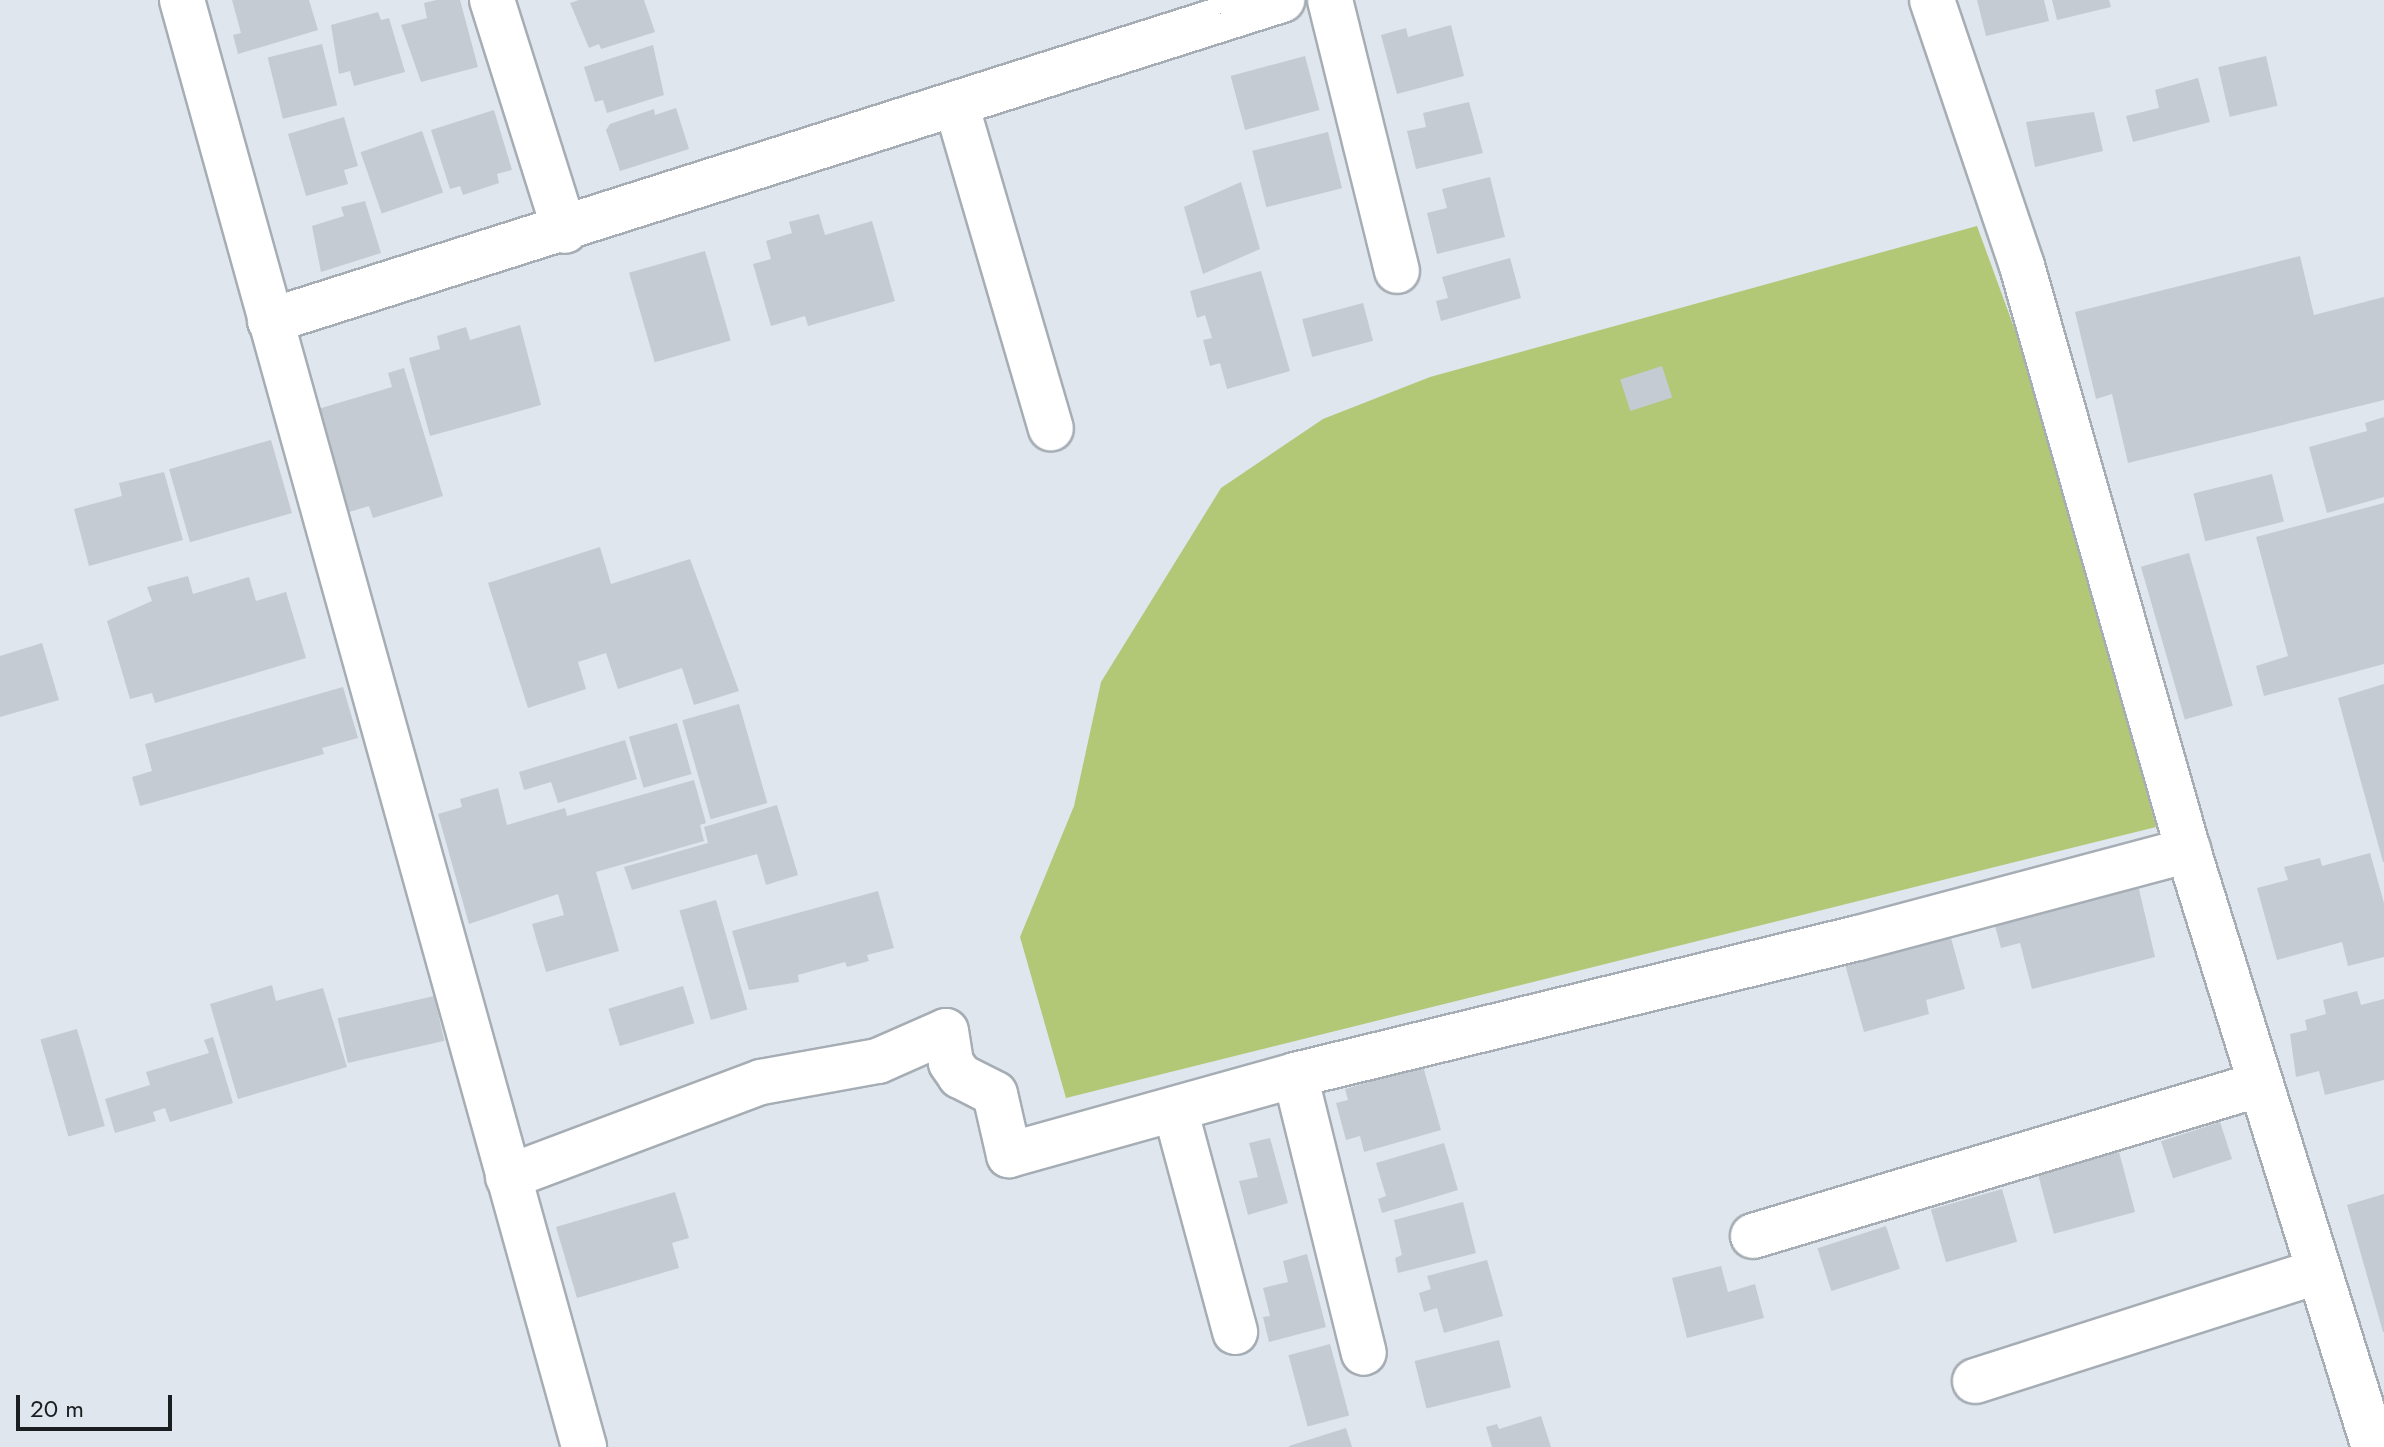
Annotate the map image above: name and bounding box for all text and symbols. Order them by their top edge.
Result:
scale bar [20,1379,176,1429]
text: 20 m [30,1391,84,1426]

